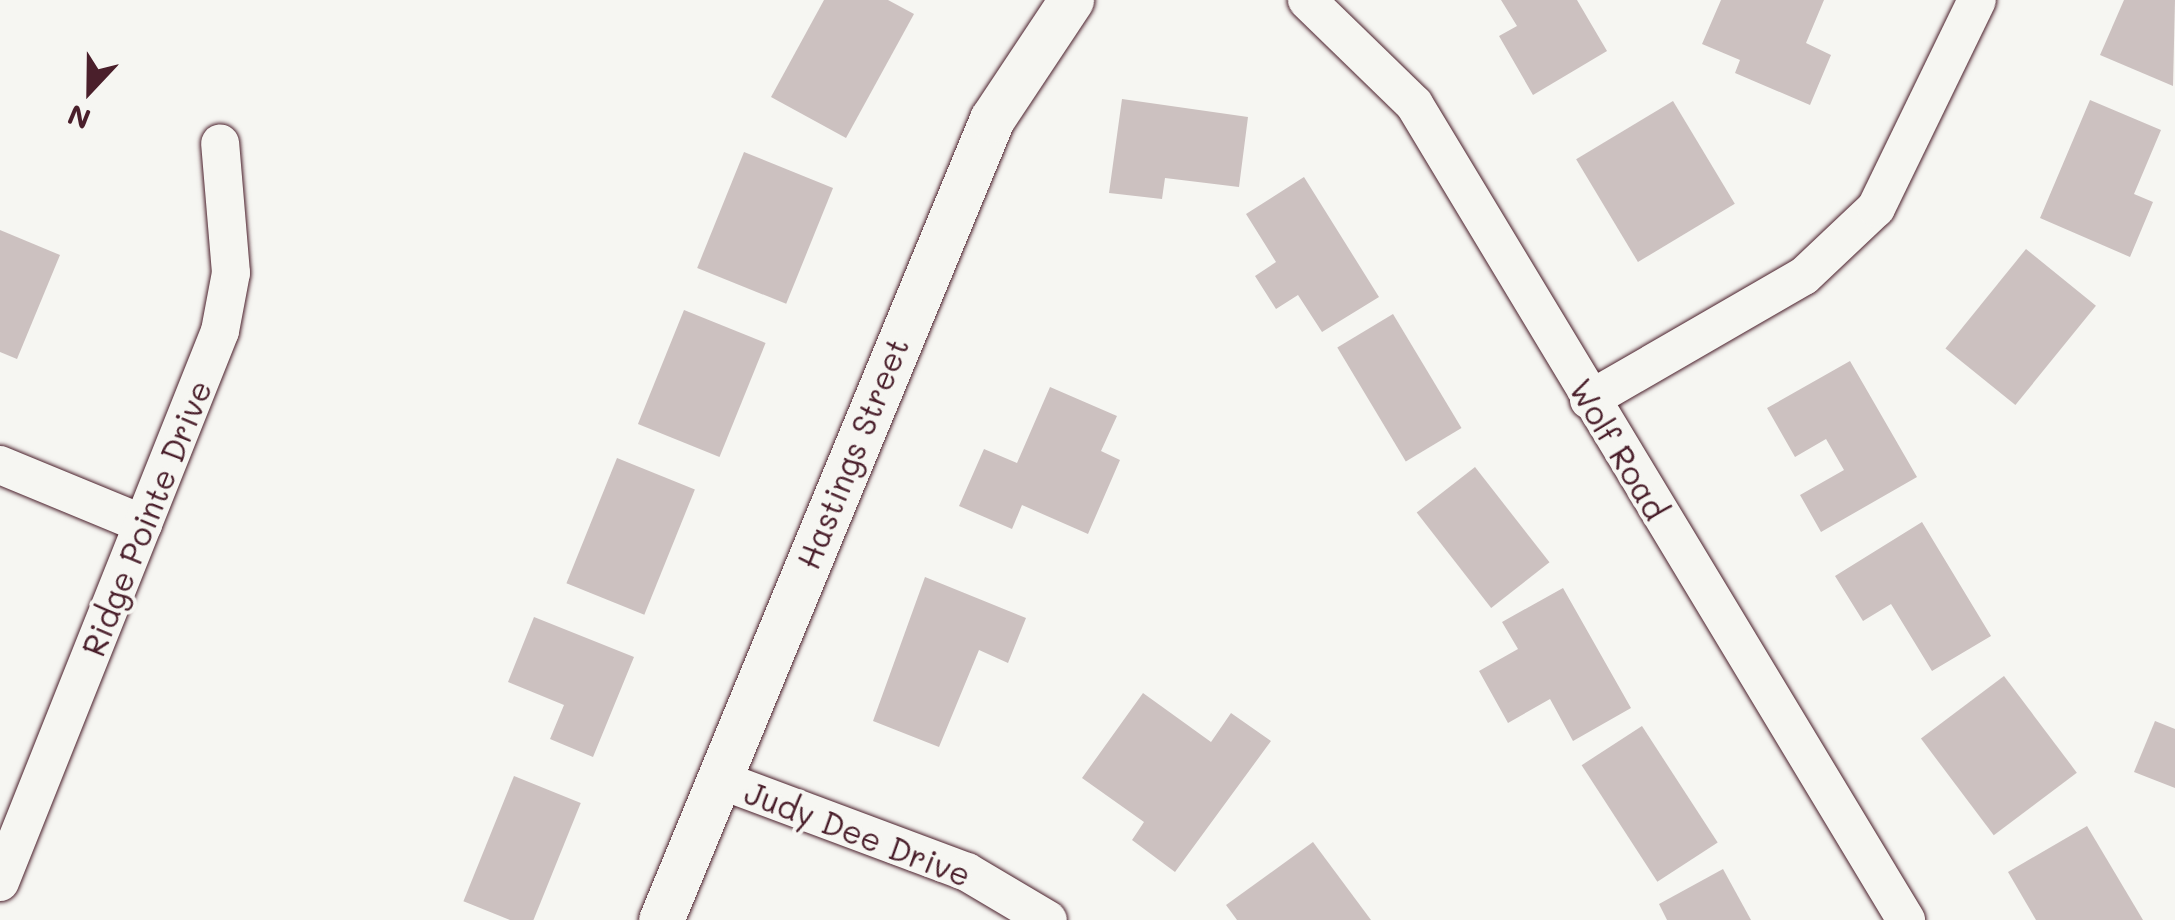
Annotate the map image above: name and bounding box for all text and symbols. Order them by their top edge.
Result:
north arrow [40,40,140,140]
text: N [62,97,95,138]
street label: Hastings Street [788,332,916,574]
street label: Wolf Road [1562,372,1676,526]
street label: Ridge Pointe Drive [73,375,219,661]
street label: Judy Dee Drive [740,772,976,894]

